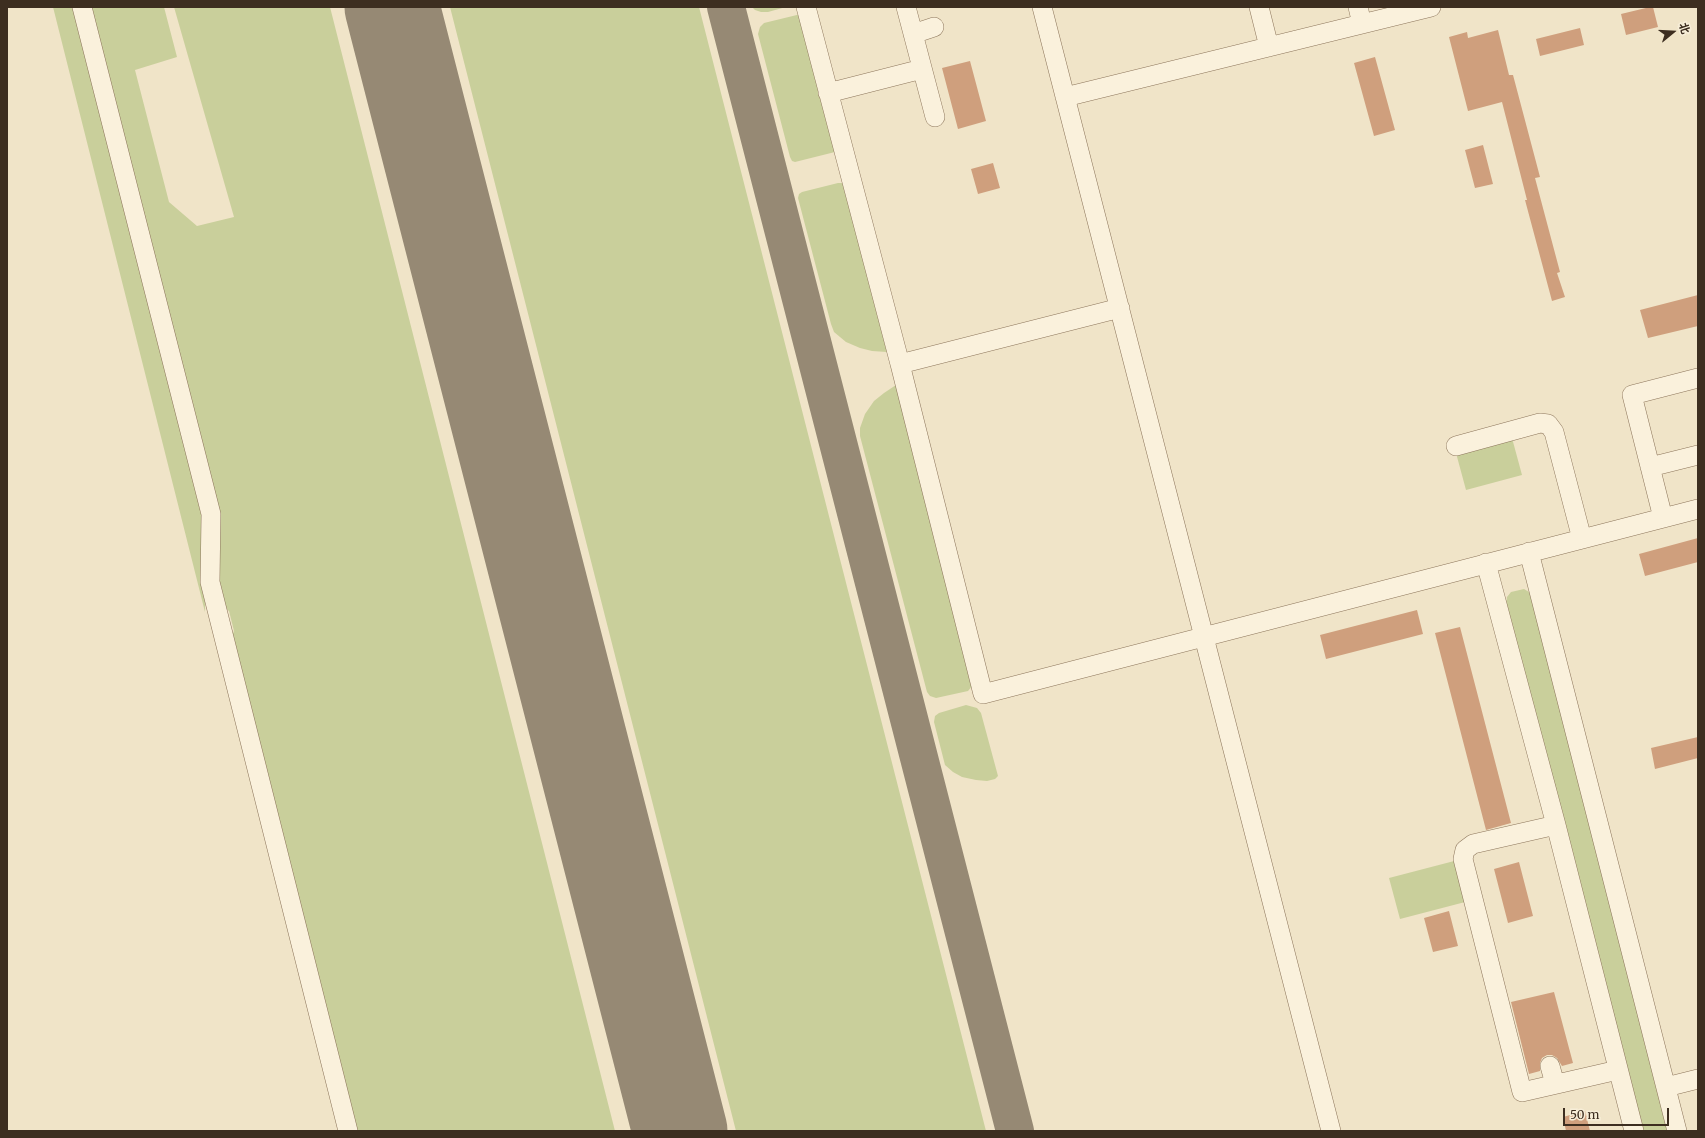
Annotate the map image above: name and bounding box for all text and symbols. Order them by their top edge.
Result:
north arrow [1653,12,1693,52]
text: 北 [1676,21,1693,36]
scale bar [1565,1100,1671,1126]
text: 50 m [1570,1107,1599,1122]

